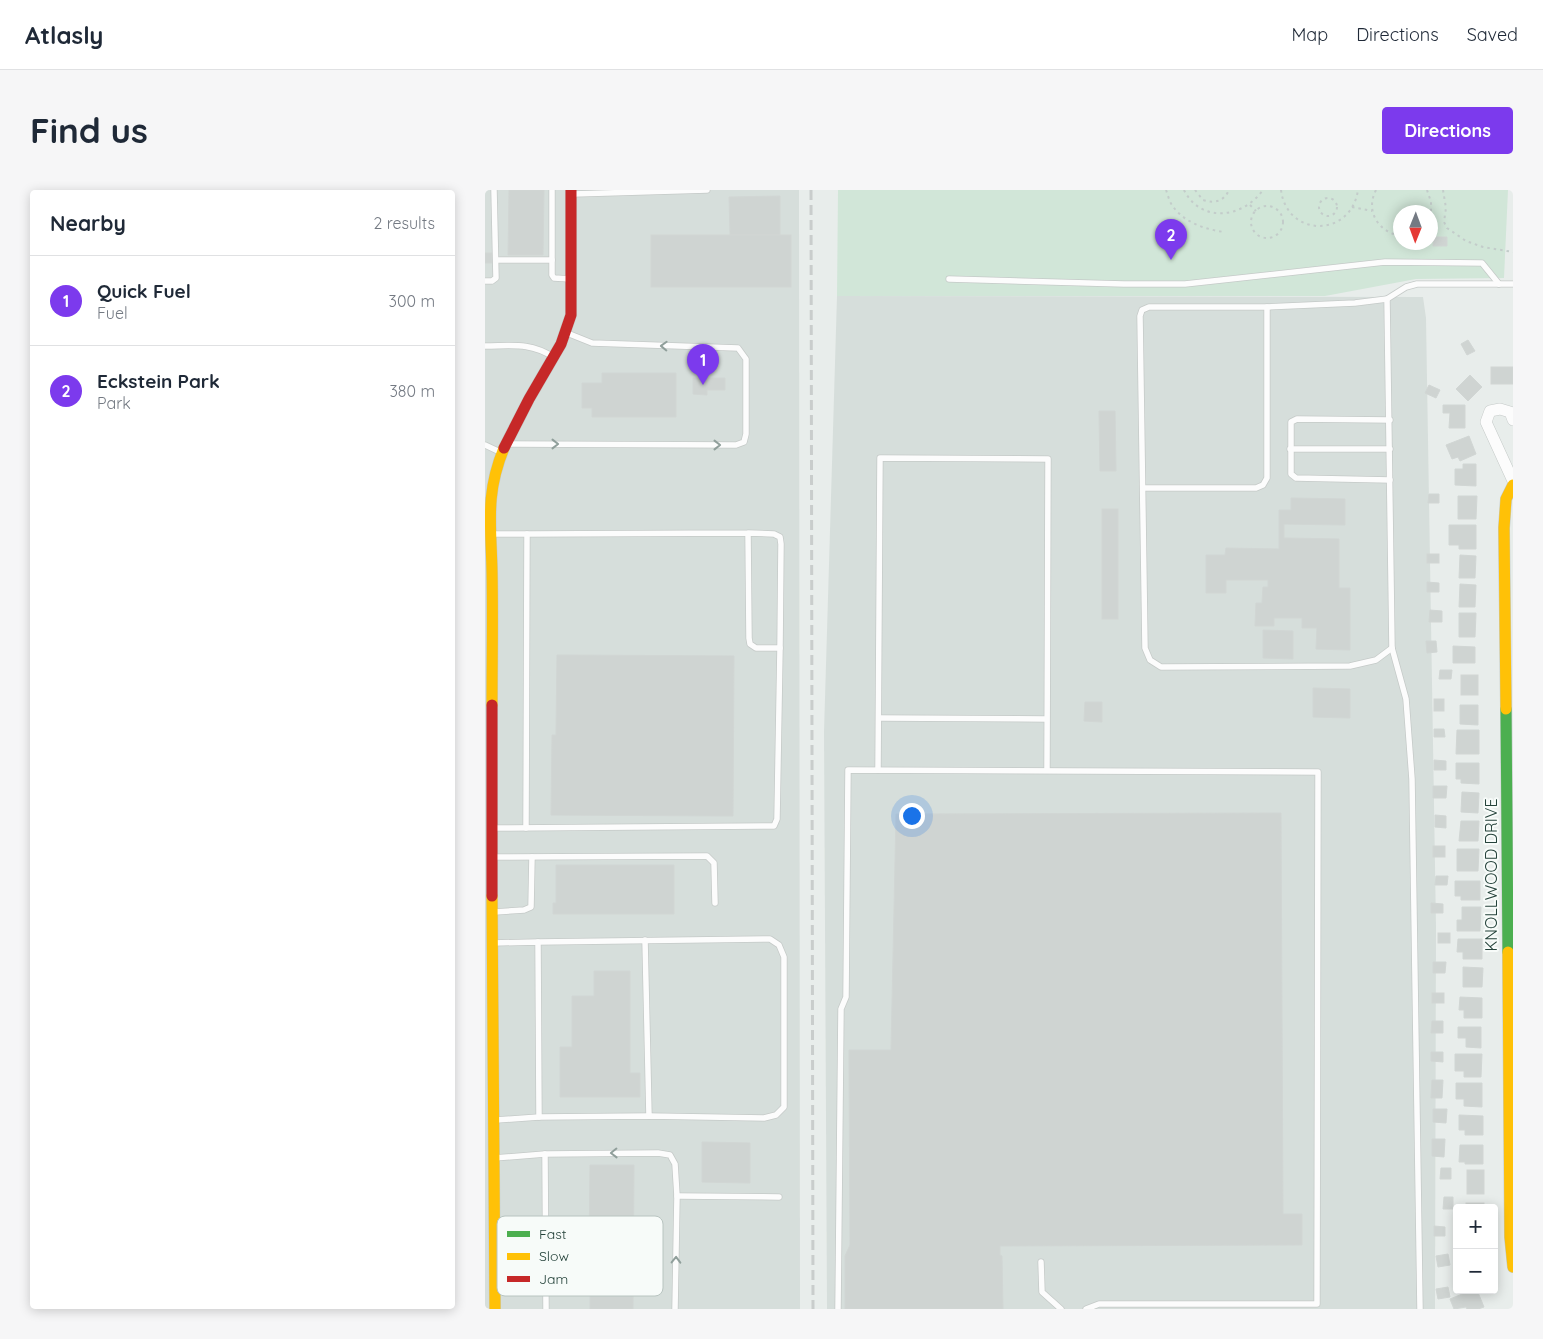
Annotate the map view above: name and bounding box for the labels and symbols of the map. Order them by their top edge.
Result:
north arrow [1393,205,1438,250]
pin: 2 [1155,219,1187,260]
one-way arrow [660,340,668,351]
pin: 1 [687,344,719,385]
one-way arrow [552,439,559,449]
one-way arrow [714,440,722,450]
street label: KNOLLWOOD DRIVE [1481,799,1501,951]
your location [899,803,925,829]
one-way arrow [610,1148,618,1159]
legend [497,1216,663,1296]
text: Fast [539,1225,567,1243]
text: Slow [539,1247,569,1265]
one-way arrow [671,1256,681,1264]
text: Jam [539,1270,568,1288]

